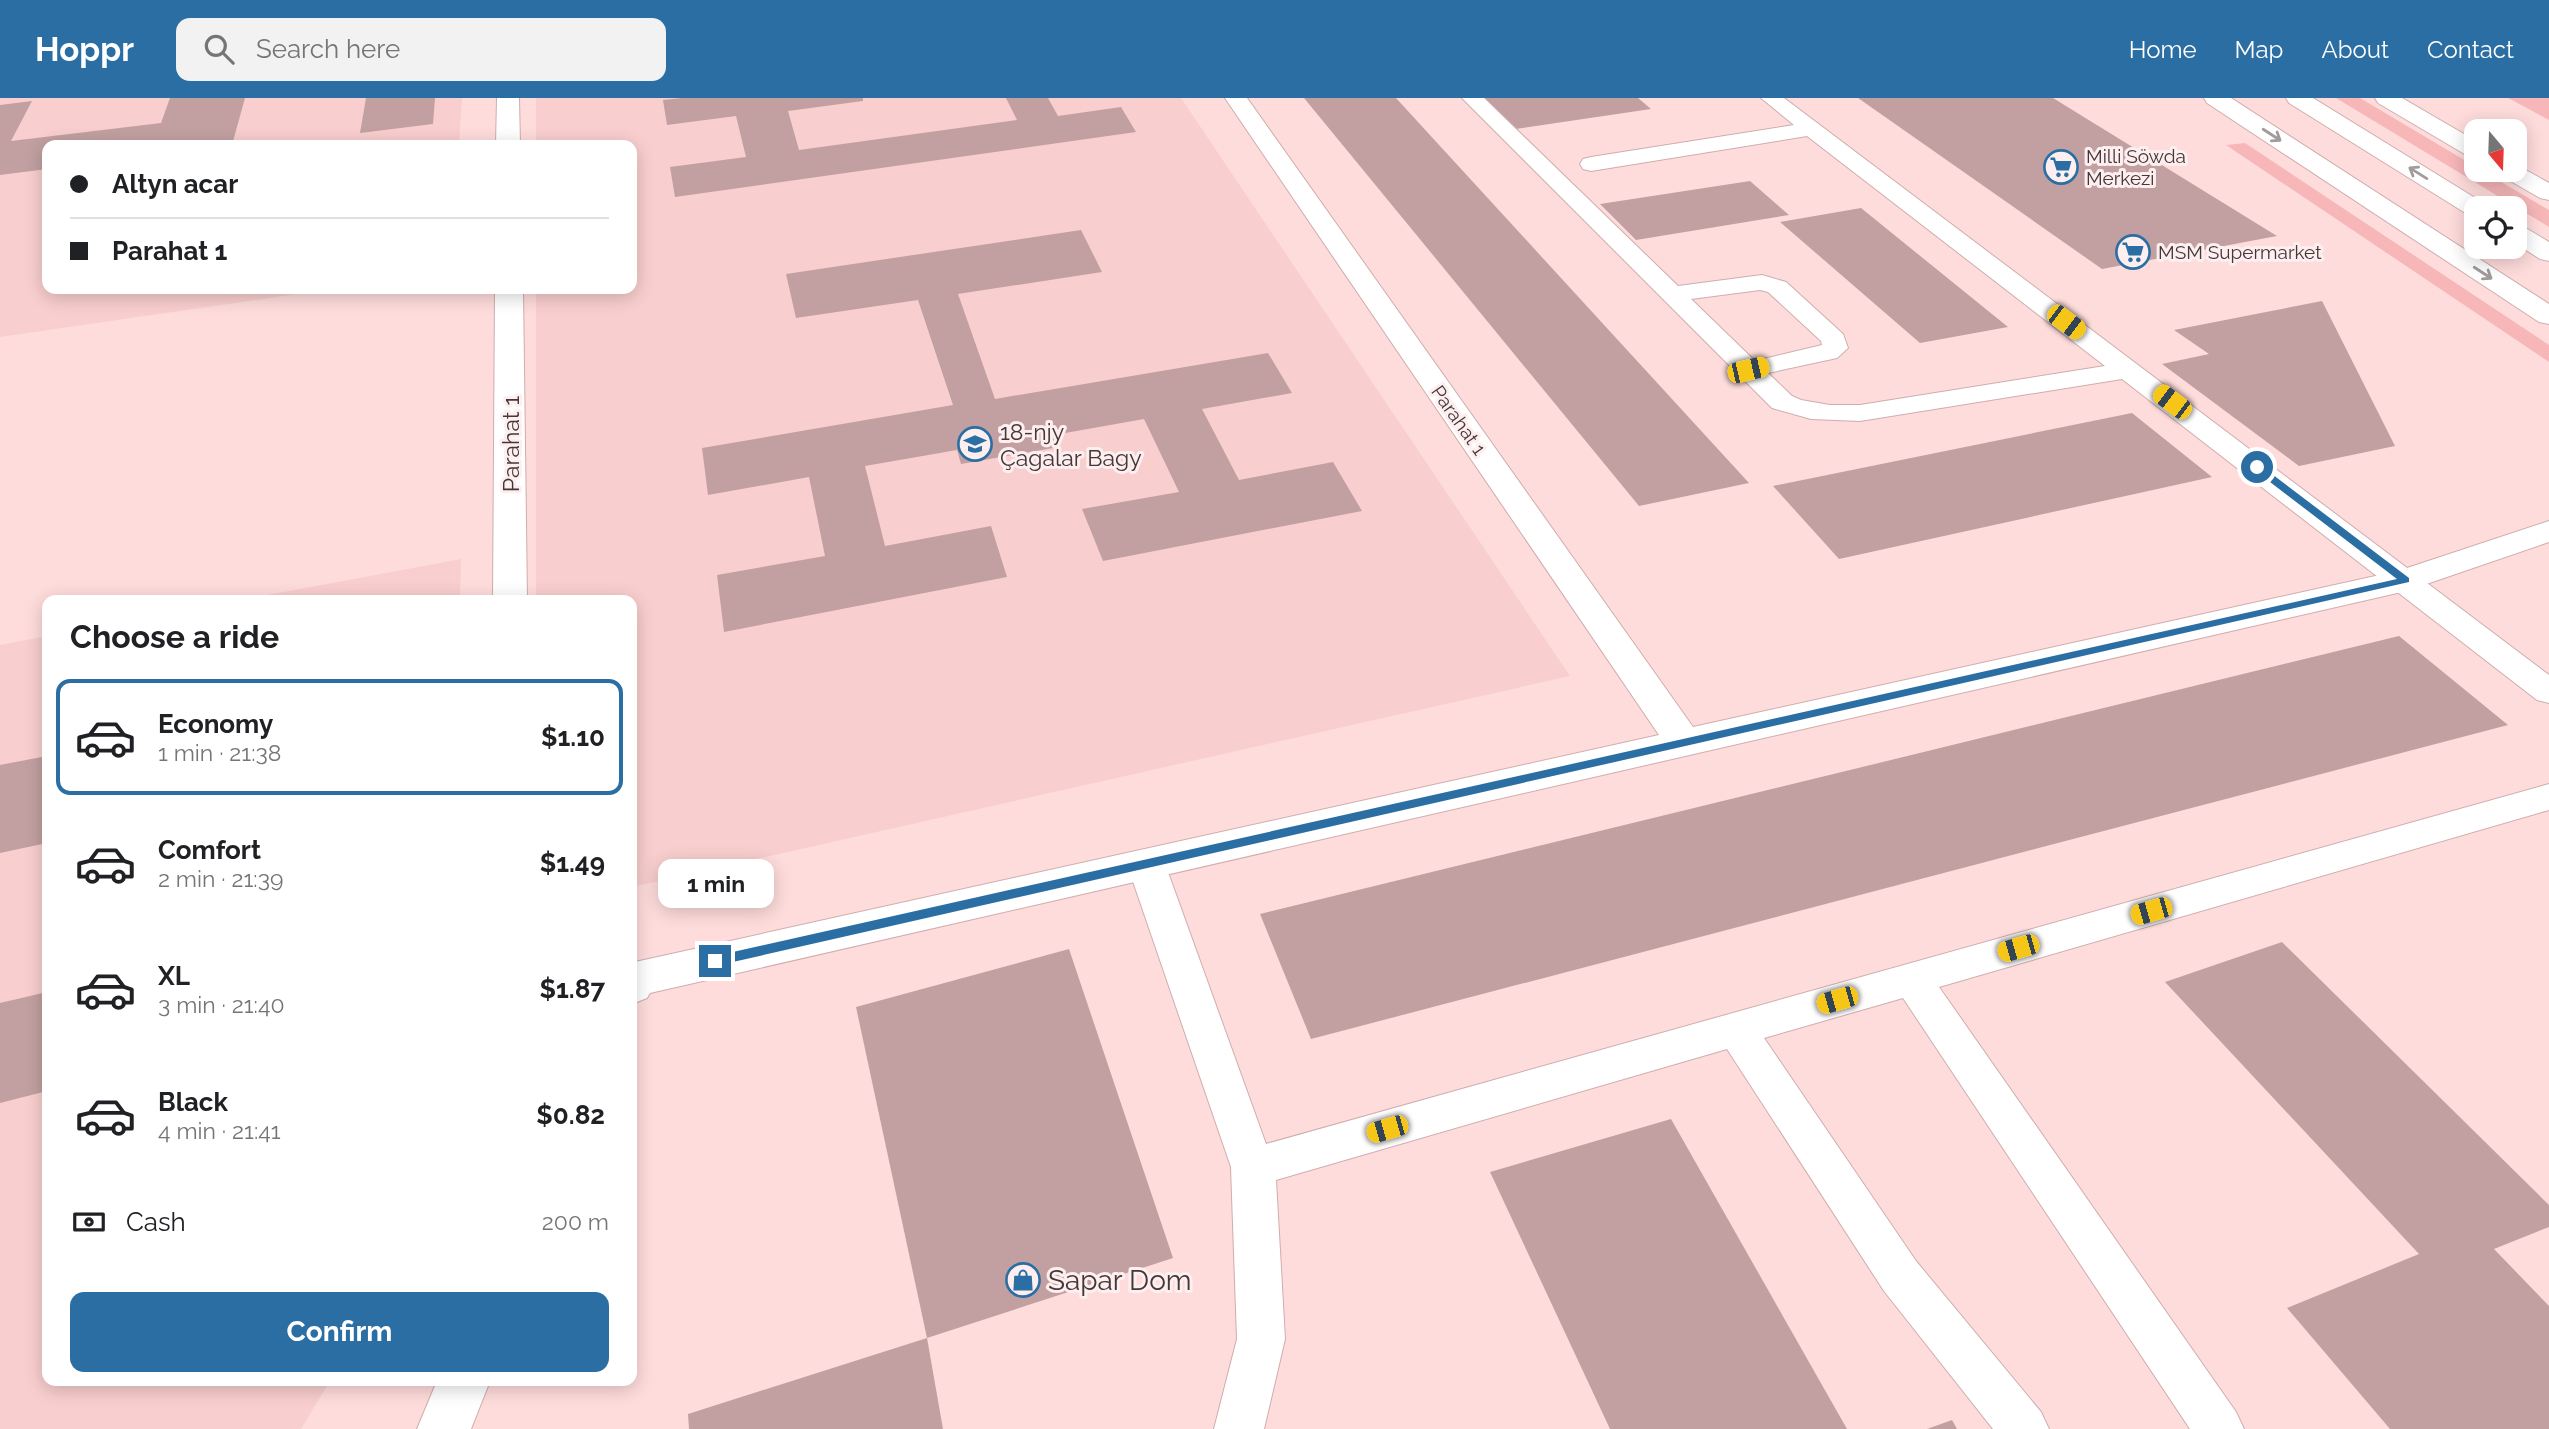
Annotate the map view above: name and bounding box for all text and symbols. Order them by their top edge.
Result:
search box [176,18,666,81]
text: Hoppr [35,30,134,69]
icon: search [200,30,238,68]
text: Search here [256,34,400,64]
text: Home [2129,35,2197,64]
text: Map [2235,35,2283,64]
text: About [2321,35,2389,64]
text: Contact [2427,35,2514,64]
north arrow [2464,119,2527,182]
map controls [2464,119,2527,259]
one-way arrow [2262,128,2281,143]
place label: Milli Söwda Merkezi [2086,145,2186,189]
supermarket icon: Milli Söwda Merkezi [2042,148,2080,186]
one-way arrow [2409,165,2429,179]
text: Altyn acar [112,169,238,199]
button: locate [2464,196,2527,259]
supermarket icon: MSM Supermarket [2114,233,2152,271]
text: Parahat 1 [112,236,227,266]
place label: MSM Supermarket [2158,241,2322,263]
one-way arrow [2473,265,2492,280]
car [2043,301,2090,343]
car [1726,355,1771,385]
street label: Parahat 1 [1427,381,1491,459]
car [2149,381,2196,423]
street label: Parahat 1 [497,396,524,492]
place label: 18-njy Çagalar Bagy [1000,418,1142,471]
school or university icon: 18-njy Çagalar Bagy [956,425,994,463]
route start [2241,451,2273,483]
text: Choose a ride [70,618,279,655]
icon: car [74,706,137,769]
text: Economy [158,709,273,739]
text: $1.10 [541,722,605,752]
text: 1 min · 21:38 [158,739,281,766]
icon: car [74,832,137,895]
text: Comfort [158,835,261,865]
text: $1.49 [540,848,605,878]
callout: 1 min [657,860,773,908]
text: 2 min · 21:39 [158,865,283,892]
text: 1 min [687,870,745,897]
car [2128,895,2175,927]
car [1995,932,2042,964]
route end [699,945,731,977]
icon: car [74,958,137,1021]
text: XL [158,961,190,991]
text: $1.87 [540,974,605,1004]
car [1814,984,1861,1016]
text: 3 min · 21:40 [158,991,285,1018]
icon: car [74,1084,137,1147]
text: Black [158,1087,228,1117]
text: $0.82 [536,1100,605,1130]
car [1364,1113,1411,1145]
text: 4 min · 21:41 [158,1117,281,1144]
icon: cash [70,1203,108,1241]
text: Cash [126,1207,186,1237]
text: 200 m [542,1208,609,1235]
shop icon: Sapar Dom [1004,1261,1042,1299]
place label: Sapar Dom [1048,1264,1192,1297]
button: Confirm [70,1292,609,1372]

